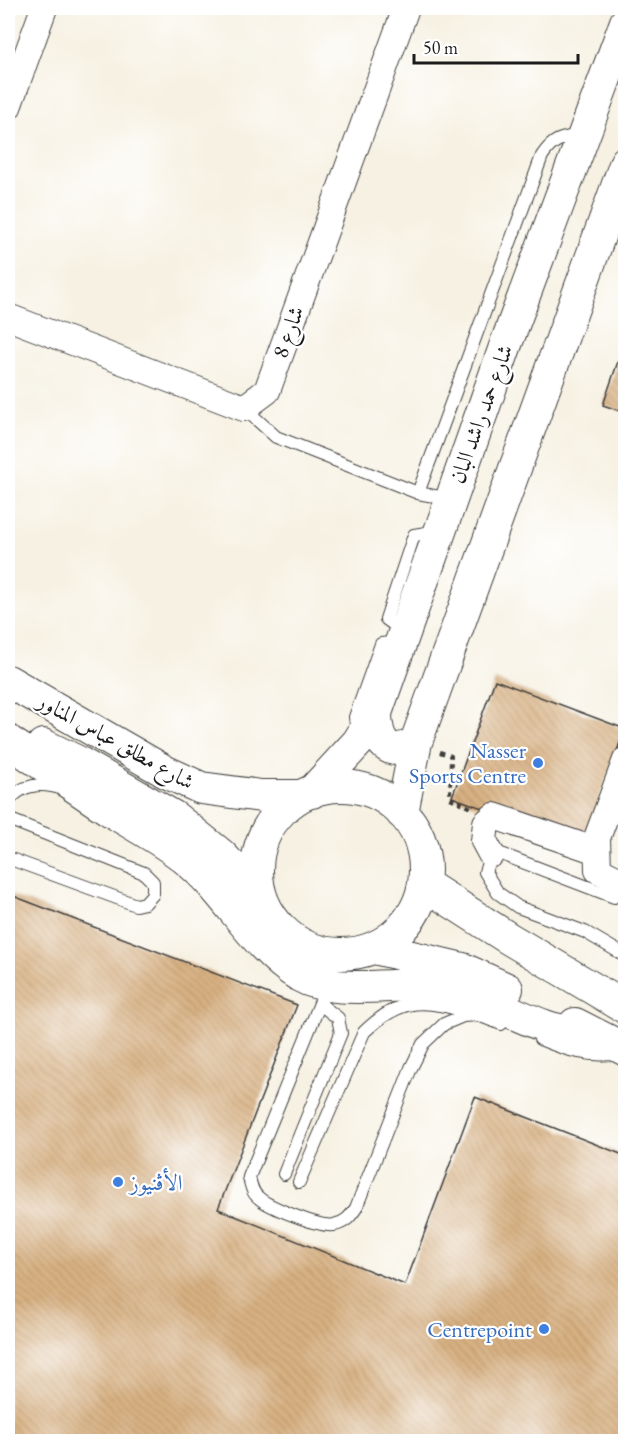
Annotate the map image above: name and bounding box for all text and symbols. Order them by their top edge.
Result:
scale bar [414,27,578,65]
text: 50 m [423,36,458,59]
street label: شارع 8 [265,302,314,363]
street label: شارع حمد راشد البان [442,341,523,489]
street label: شارع مطلق عباس المناور [29,685,199,800]
place label: Nasser Sports Centre [409,736,527,790]
marker: Nasser Sports Centre [531,756,545,770]
place label: الأڤنيوز [128,1167,183,1197]
marker: الأڤنيوز [111,1175,125,1189]
place label: Centrepoint [427,1315,532,1344]
marker: Centrepoint [537,1322,551,1336]

